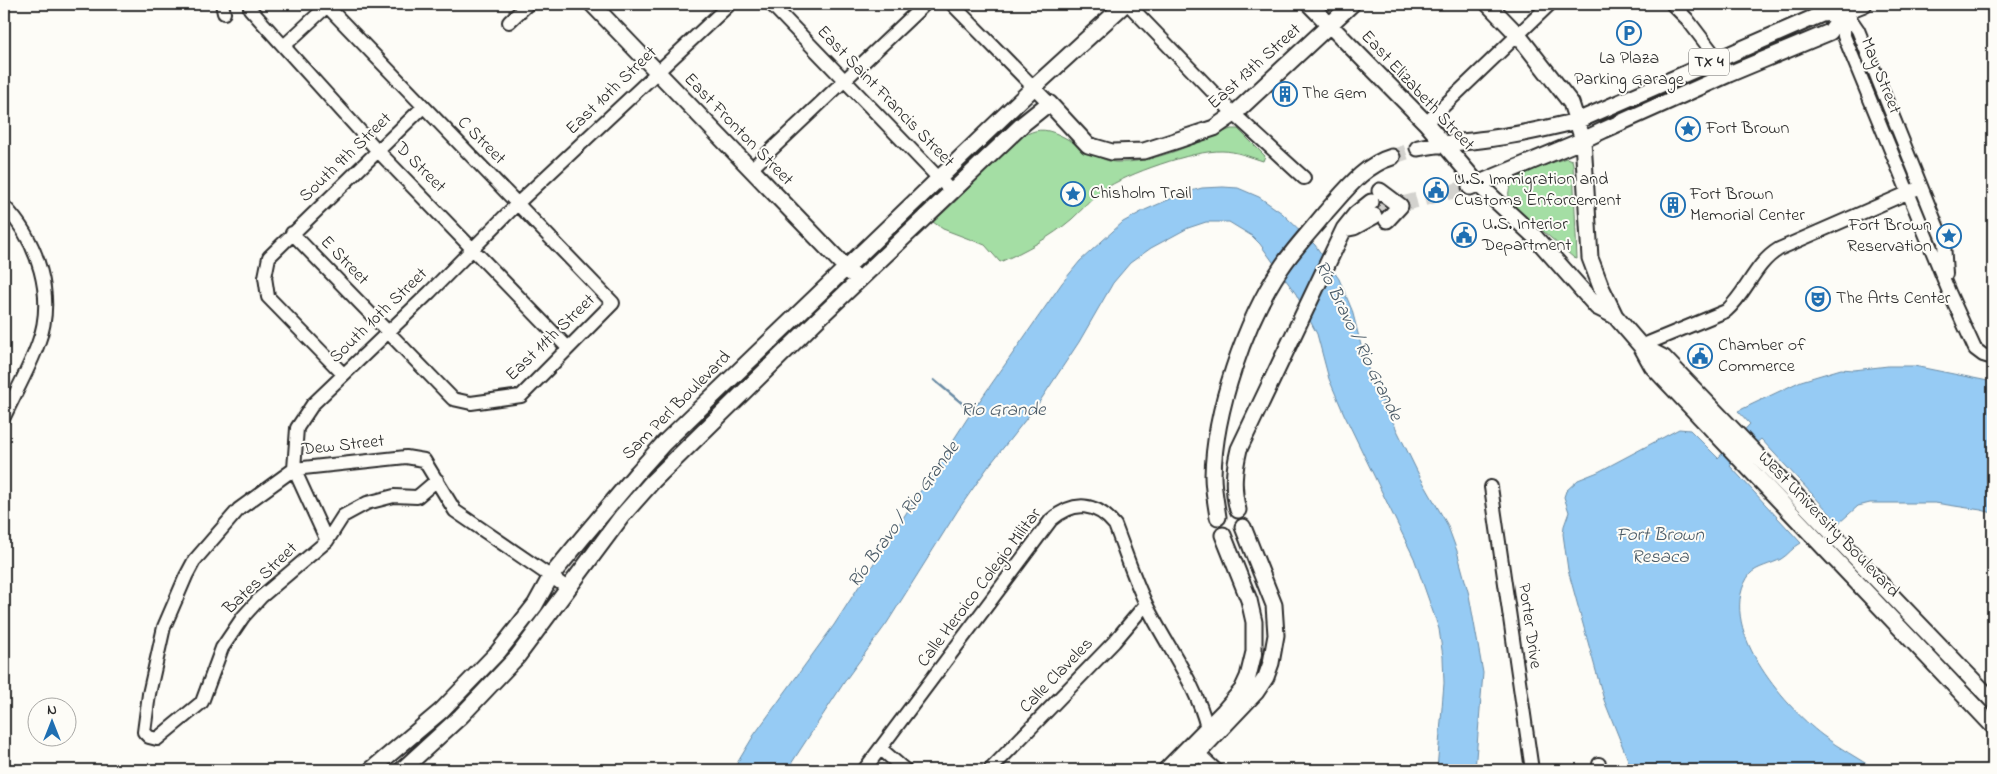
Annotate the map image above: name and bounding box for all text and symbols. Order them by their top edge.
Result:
street label: East 13th Street [1202,18,1308,116]
street label: East Saint Francis Street [810,20,960,174]
parking icon: La Plaza Parking Garage [1616,20,1642,46]
street label: East Elizabeth Street [1354,25,1480,157]
street label: May Street [1853,34,1907,118]
street label: East 10th Street [560,41,664,141]
place label: La Plaza Parking Garage [1574,46,1685,94]
road number: TX 4 [1689,48,1729,76]
street label: East Fronton Street [677,68,799,192]
building icon: The Gem [1272,81,1298,107]
place label: The Gem [1302,81,1367,107]
street label: South 9th Street [294,107,398,209]
street label: C Street [451,111,511,171]
place icon: Fort Brown [1675,116,1701,142]
place label: Fort Brown [1705,116,1789,142]
street label: D Street [388,136,451,199]
place label: U.S. Immigration and Customs Enforcement [1454,167,1621,214]
public building icon: U.S. Immigration and Customs Enforcement [1423,177,1449,203]
place icon: Chisholm Trail [1060,181,1086,207]
place label: Chisholm Trail [1090,181,1192,207]
place label: Fort Brown Memorial Center [1689,182,1805,229]
building icon: Fort Brown Memorial Center [1660,192,1686,218]
place label: U.S. Interior Department [1481,212,1571,259]
place label: Fort Brown Reservation [1847,213,1932,260]
public building icon: U.S. Interior Department [1451,222,1477,248]
place icon: Fort Brown Reservation [1936,223,1962,249]
street label: E Street [314,230,374,292]
water label: Río Bravo / Rio Grande [1307,256,1409,427]
street label: South 10th Street [324,262,434,370]
theatre icon: The Arts Center [1805,286,1831,312]
place label: The Arts Center [1836,286,1951,312]
street label: East 11th Street [500,288,602,388]
place label: Chamber of Commerce [1718,333,1806,380]
public building icon: Chamber of Commerce [1687,343,1713,369]
street label: Sam Perl Boulevard [616,345,738,467]
water label: Rio Grande [960,397,1047,424]
street label: Dew Street [299,429,386,463]
water label: Río Bravo / Rio Grande [842,435,967,594]
street label: West University Boulevard [1751,446,1905,604]
street label: Calle Heroico Colegio Militar [911,503,1050,674]
water label: Fort Brown Resaca [1616,522,1705,571]
street label: Bates Street [217,537,304,622]
street label: Porter Drive [1510,582,1548,671]
street label: Calle Claveles [1014,632,1100,720]
north arrow [28,696,78,746]
text: N [47,700,57,721]

